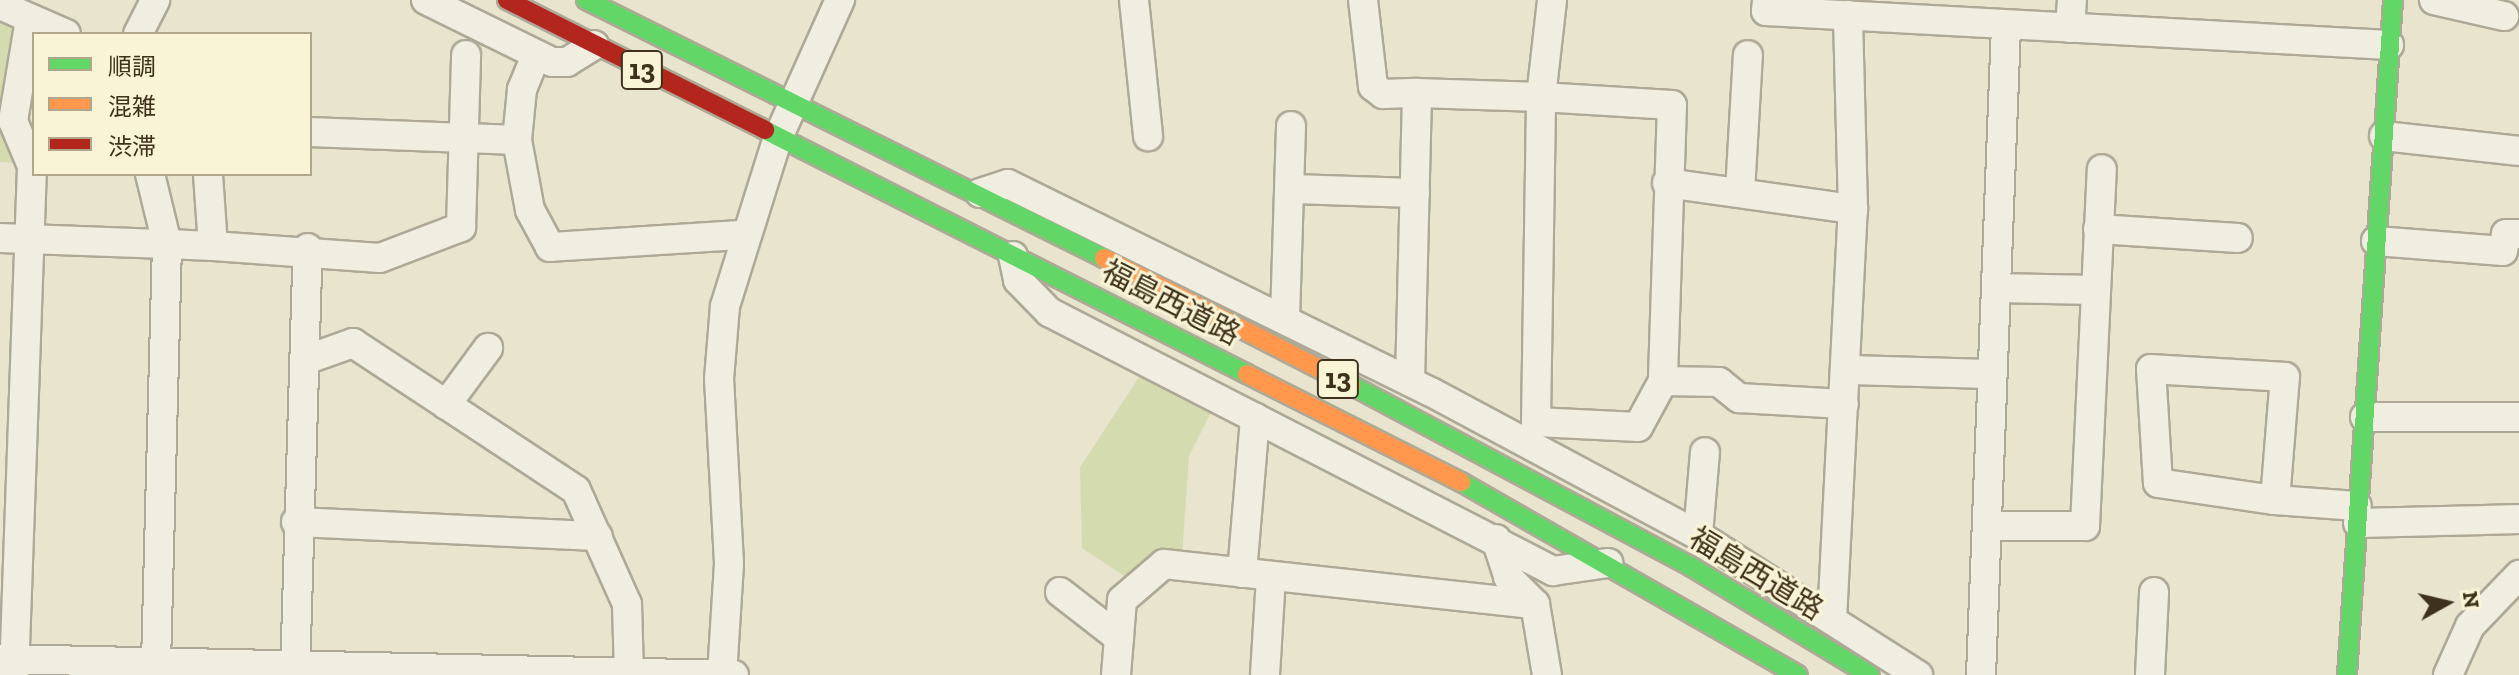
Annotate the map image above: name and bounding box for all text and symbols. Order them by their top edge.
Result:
legend [32,32,312,176]
road number: 13 [620,46,664,94]
text: 順調 [108,52,156,81]
text: 混雑 [108,92,156,121]
text: 渋滞 [108,132,156,161]
street label: 福島西道路 [1096,253,1246,353]
road number: 13 [1316,355,1360,403]
street label: 福島西道路 [1682,520,1830,628]
north arrow [2407,563,2487,643]
text: N [2457,589,2486,610]

